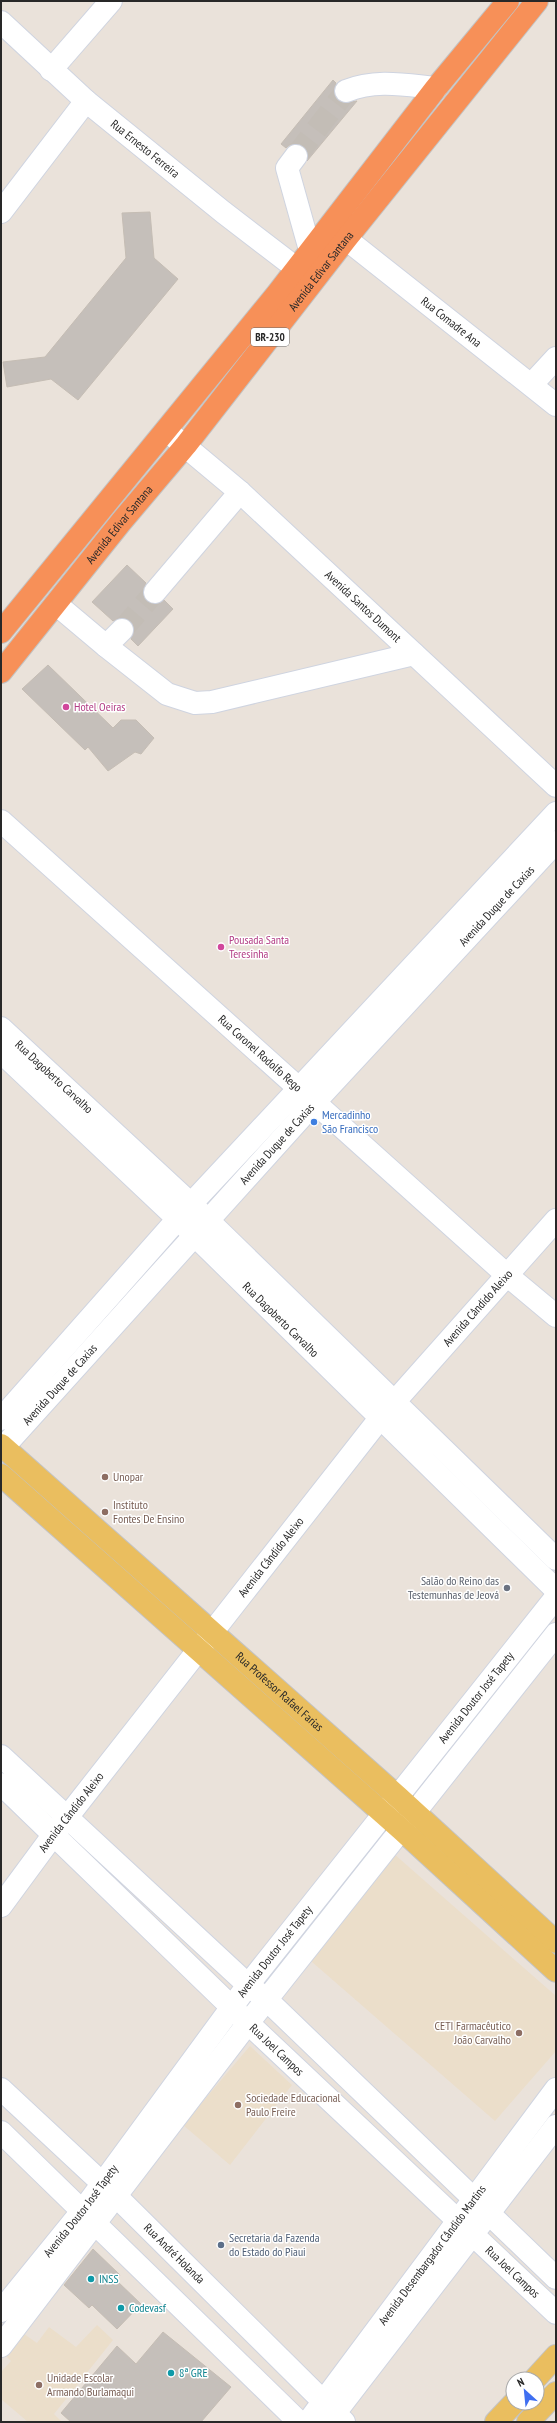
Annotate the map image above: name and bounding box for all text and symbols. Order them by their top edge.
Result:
street label: Rua Ernesto Ferreira [108,116,183,181]
street label: Avenida Edivar Santana [285,228,356,314]
street label: Rua Comadre Ana [418,293,485,350]
road number: BR-230 [251,328,289,346]
street label: Avenida Edivar Santana [82,482,156,567]
street label: Avenida Santos Dumont [322,567,405,646]
place label: Hotel Oeiras [74,699,125,714]
marker: Hotel Oeiras [61,702,71,712]
street label: Avenida Duque de Caxias [455,862,537,949]
place label: Pousada Santa Teresinha [229,932,289,961]
marker: Pousada Santa Teresinha [216,942,226,952]
street label: Rua Coronel Rodolfo Rego [215,1012,305,1095]
street label: Rua Dagoberto Carvalho [12,1037,96,1116]
street label: Avenida Duque de Caxias [236,1100,317,1187]
place label: Mercadinho São Francisco [322,1107,378,1136]
marker: Mercadinho São Francisco [309,1117,319,1127]
street label: Avenida Cândido Aleixo [439,1266,515,1349]
street label: Rua Dagoberto Carvalho [240,1279,322,1360]
street label: Avenida Duque de Caxias [19,1341,100,1428]
place label: Unopar [113,1469,144,1484]
marker: Unopar [100,1472,110,1482]
place label: Instituto Fontes De Ensino [113,1497,185,1526]
marker: Instituto Fontes De Ensino [100,1507,110,1517]
street label: Avenida Cândido Aleixo [235,1514,307,1600]
place label: Salão do Reino das Testemunhas de Jeová [408,1573,499,1602]
marker: Salão do Reino das Testemunhas de Jeová [502,1583,512,1593]
street label: Avenida Doutor José Tapety [435,1648,517,1746]
street label: Rua Professor Rafael Farias [233,1649,327,1734]
street label: Avenida Cândido Aleixo [35,1769,107,1855]
street label: Avenida Doutor José Tapety [234,1902,316,2000]
place label: CETI Farmacêutico João Carvalho [435,2018,511,2047]
street label: Rua Joel Campos [247,2020,307,2079]
marker: CETI Farmacêutico João Carvalho [514,2028,524,2038]
place label: Sociedade Educacional Paulo Freire [246,2090,341,2119]
marker: Sociedade Educacional Paulo Freire [233,2100,243,2110]
street label: Avenida Doutor José Tapety [40,2161,121,2260]
street label: Avenida Desembargador Cândido Martins [375,2182,489,2328]
street label: Rua André Holanda [141,2220,208,2287]
place label: Secretaria da Fazenda do Estado do Piaui [229,2230,320,2259]
marker: Secretaria da Fazenda do Estado do Piaui [216,2240,226,2250]
street label: Rua Joel Campos [483,2243,543,2301]
place label: INSS [99,2271,119,2286]
marker: INSS [86,2274,96,2284]
place label: Codevasf [129,2300,167,2315]
marker: Codevasf [116,2303,126,2313]
place label: 8ª GRE [179,2365,208,2380]
marker: 8ª GRE [166,2368,176,2378]
place label: Unidade Escolar Armando Burlamaqui [47,2370,134,2399]
north arrow [505,2371,545,2411]
text: N [515,2374,526,2390]
marker: Unidade Escolar Armando Burlamaqui [34,2380,44,2390]

